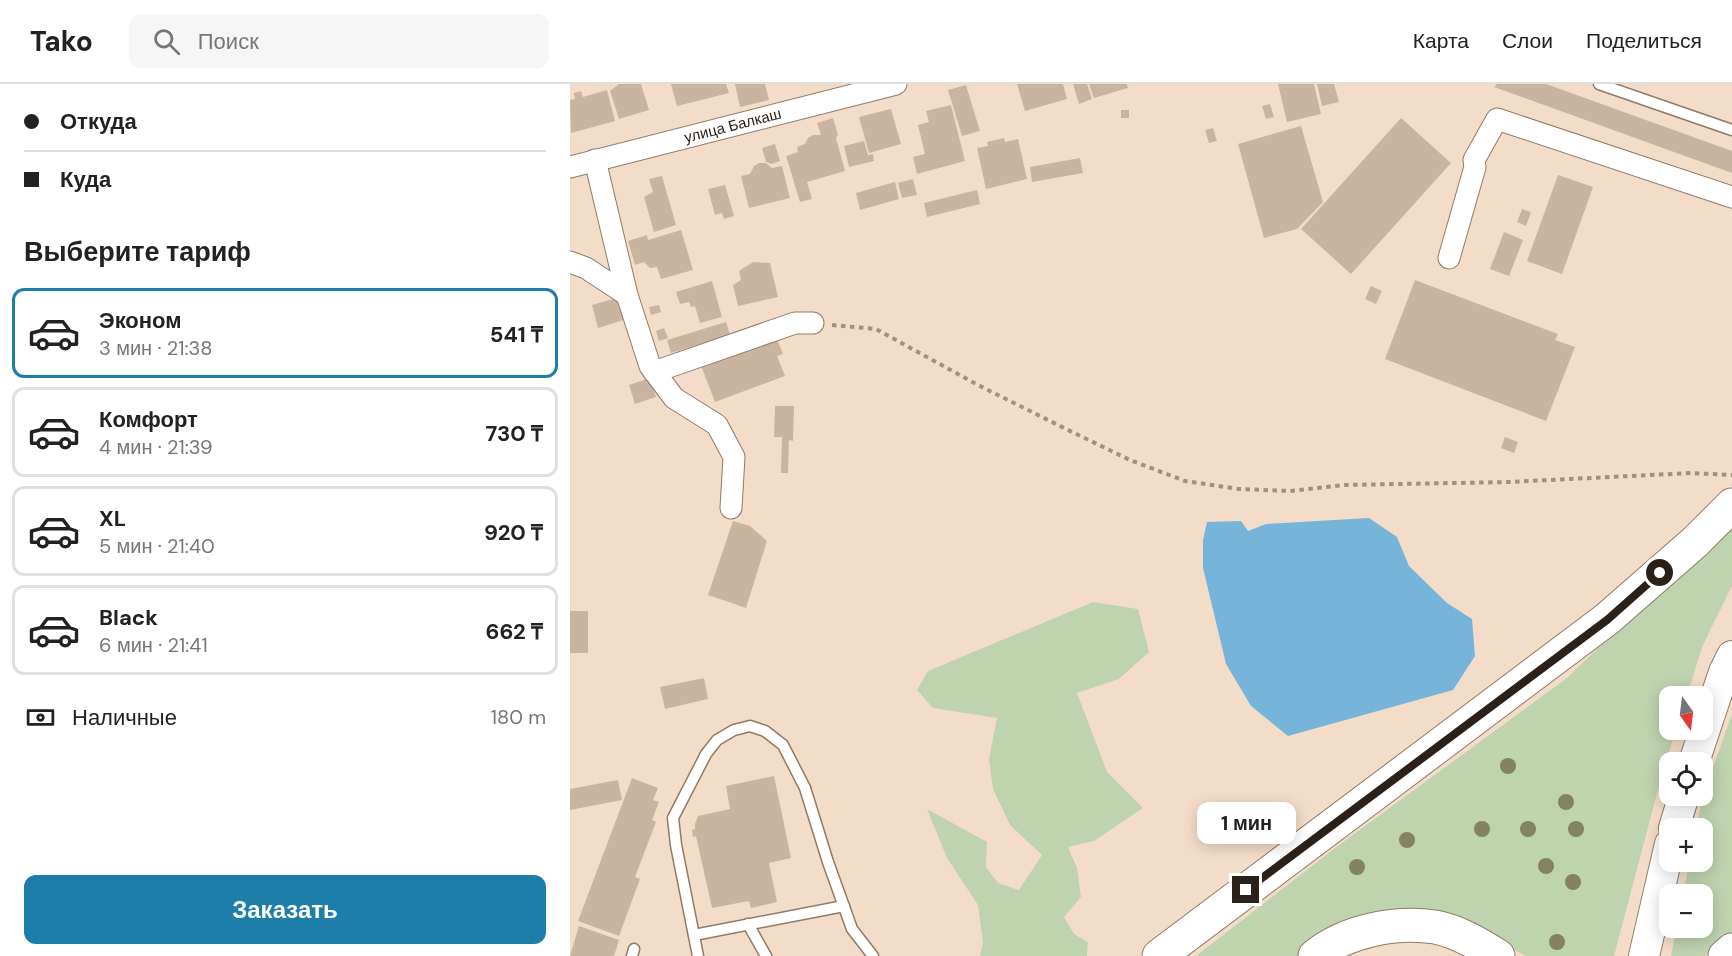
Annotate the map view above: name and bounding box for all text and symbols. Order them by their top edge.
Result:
search box [129,14,549,68]
text: Tako [30,23,93,60]
icon: search [150,25,183,58]
text: Поиск [198,27,259,56]
text: Карта [1413,27,1469,55]
text: Слои [1502,27,1553,55]
text: Поделиться [1586,27,1702,55]
street label: улица Балкаш [682,104,783,148]
text: Откуда [60,107,137,136]
text: Куда [60,165,111,194]
text: Выберите тариф [24,234,251,269]
icon: car [27,306,81,360]
text: Эконом [99,306,182,335]
text: 541 ₸ [490,320,543,349]
text: 3 мин · 21:38 [99,335,213,361]
icon: car [27,405,81,459]
text: Комфорт [99,405,198,434]
text: 730 ₸ [485,419,543,448]
text: 4 мин · 21:39 [99,434,213,460]
icon: car [27,504,81,558]
text: XL [99,504,126,533]
text: 920 ₸ [484,518,543,547]
text: 5 мин · 21:40 [99,533,215,559]
route start [1646,559,1673,586]
icon: car [27,603,81,657]
text: Black [99,603,158,632]
text: 662 ₸ [485,617,543,646]
text: 6 мин · 21:41 [99,632,208,658]
north arrow [1659,686,1713,740]
map controls [1659,686,1713,938]
icon: cash [24,701,57,734]
text: Наличные [72,703,177,732]
text: 180 m [491,704,546,730]
button: locate [1659,752,1713,806]
callout: 1 мин [1196,803,1296,845]
text: 1 мин [1221,810,1272,836]
button: + [1659,818,1713,872]
button: Заказать [24,875,546,944]
route end [1232,876,1259,903]
button: − [1659,884,1713,938]

